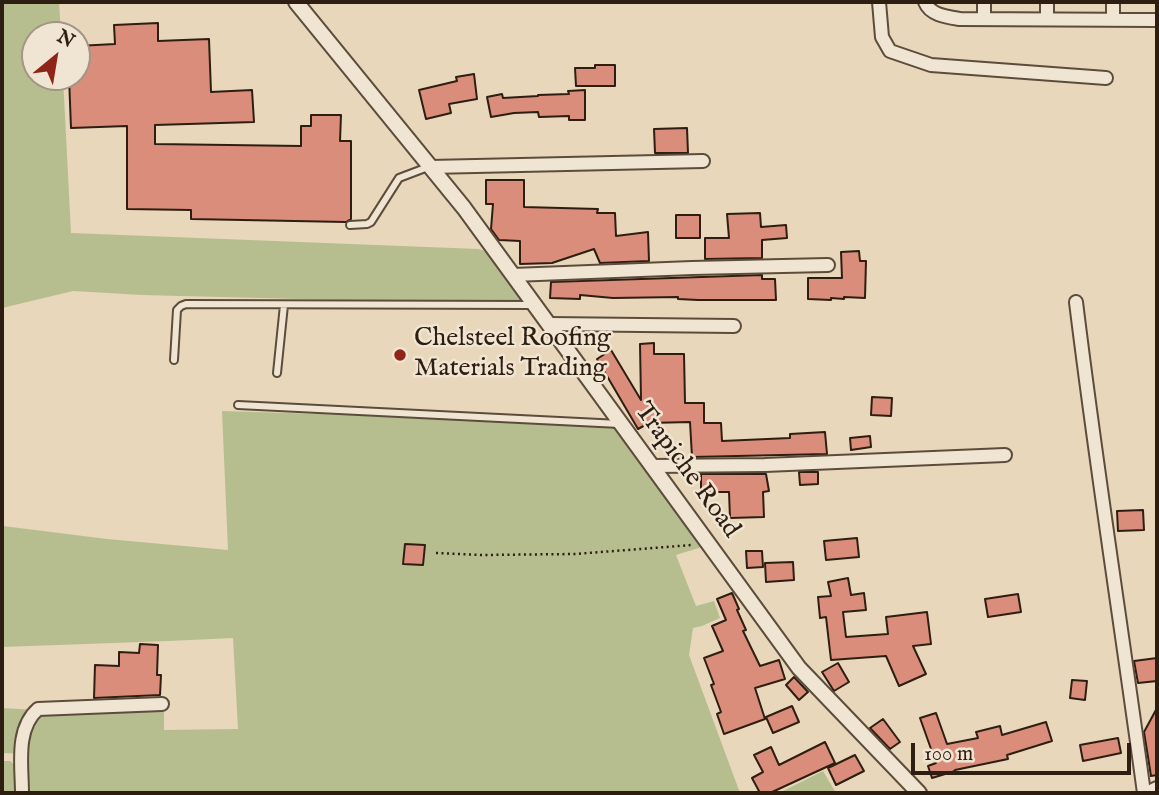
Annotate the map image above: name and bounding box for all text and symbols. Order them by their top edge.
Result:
north arrow [21,21,91,91]
text: N [52,25,79,54]
place label: Chelsteel Roofing Materials Trading [414,324,611,386]
marker: Chelsteel Roofing Materials Trading [392,347,408,363]
street label: Trapiche Road [626,397,746,545]
scale bar [914,728,1134,772]
text: 100 m [924,741,973,768]

